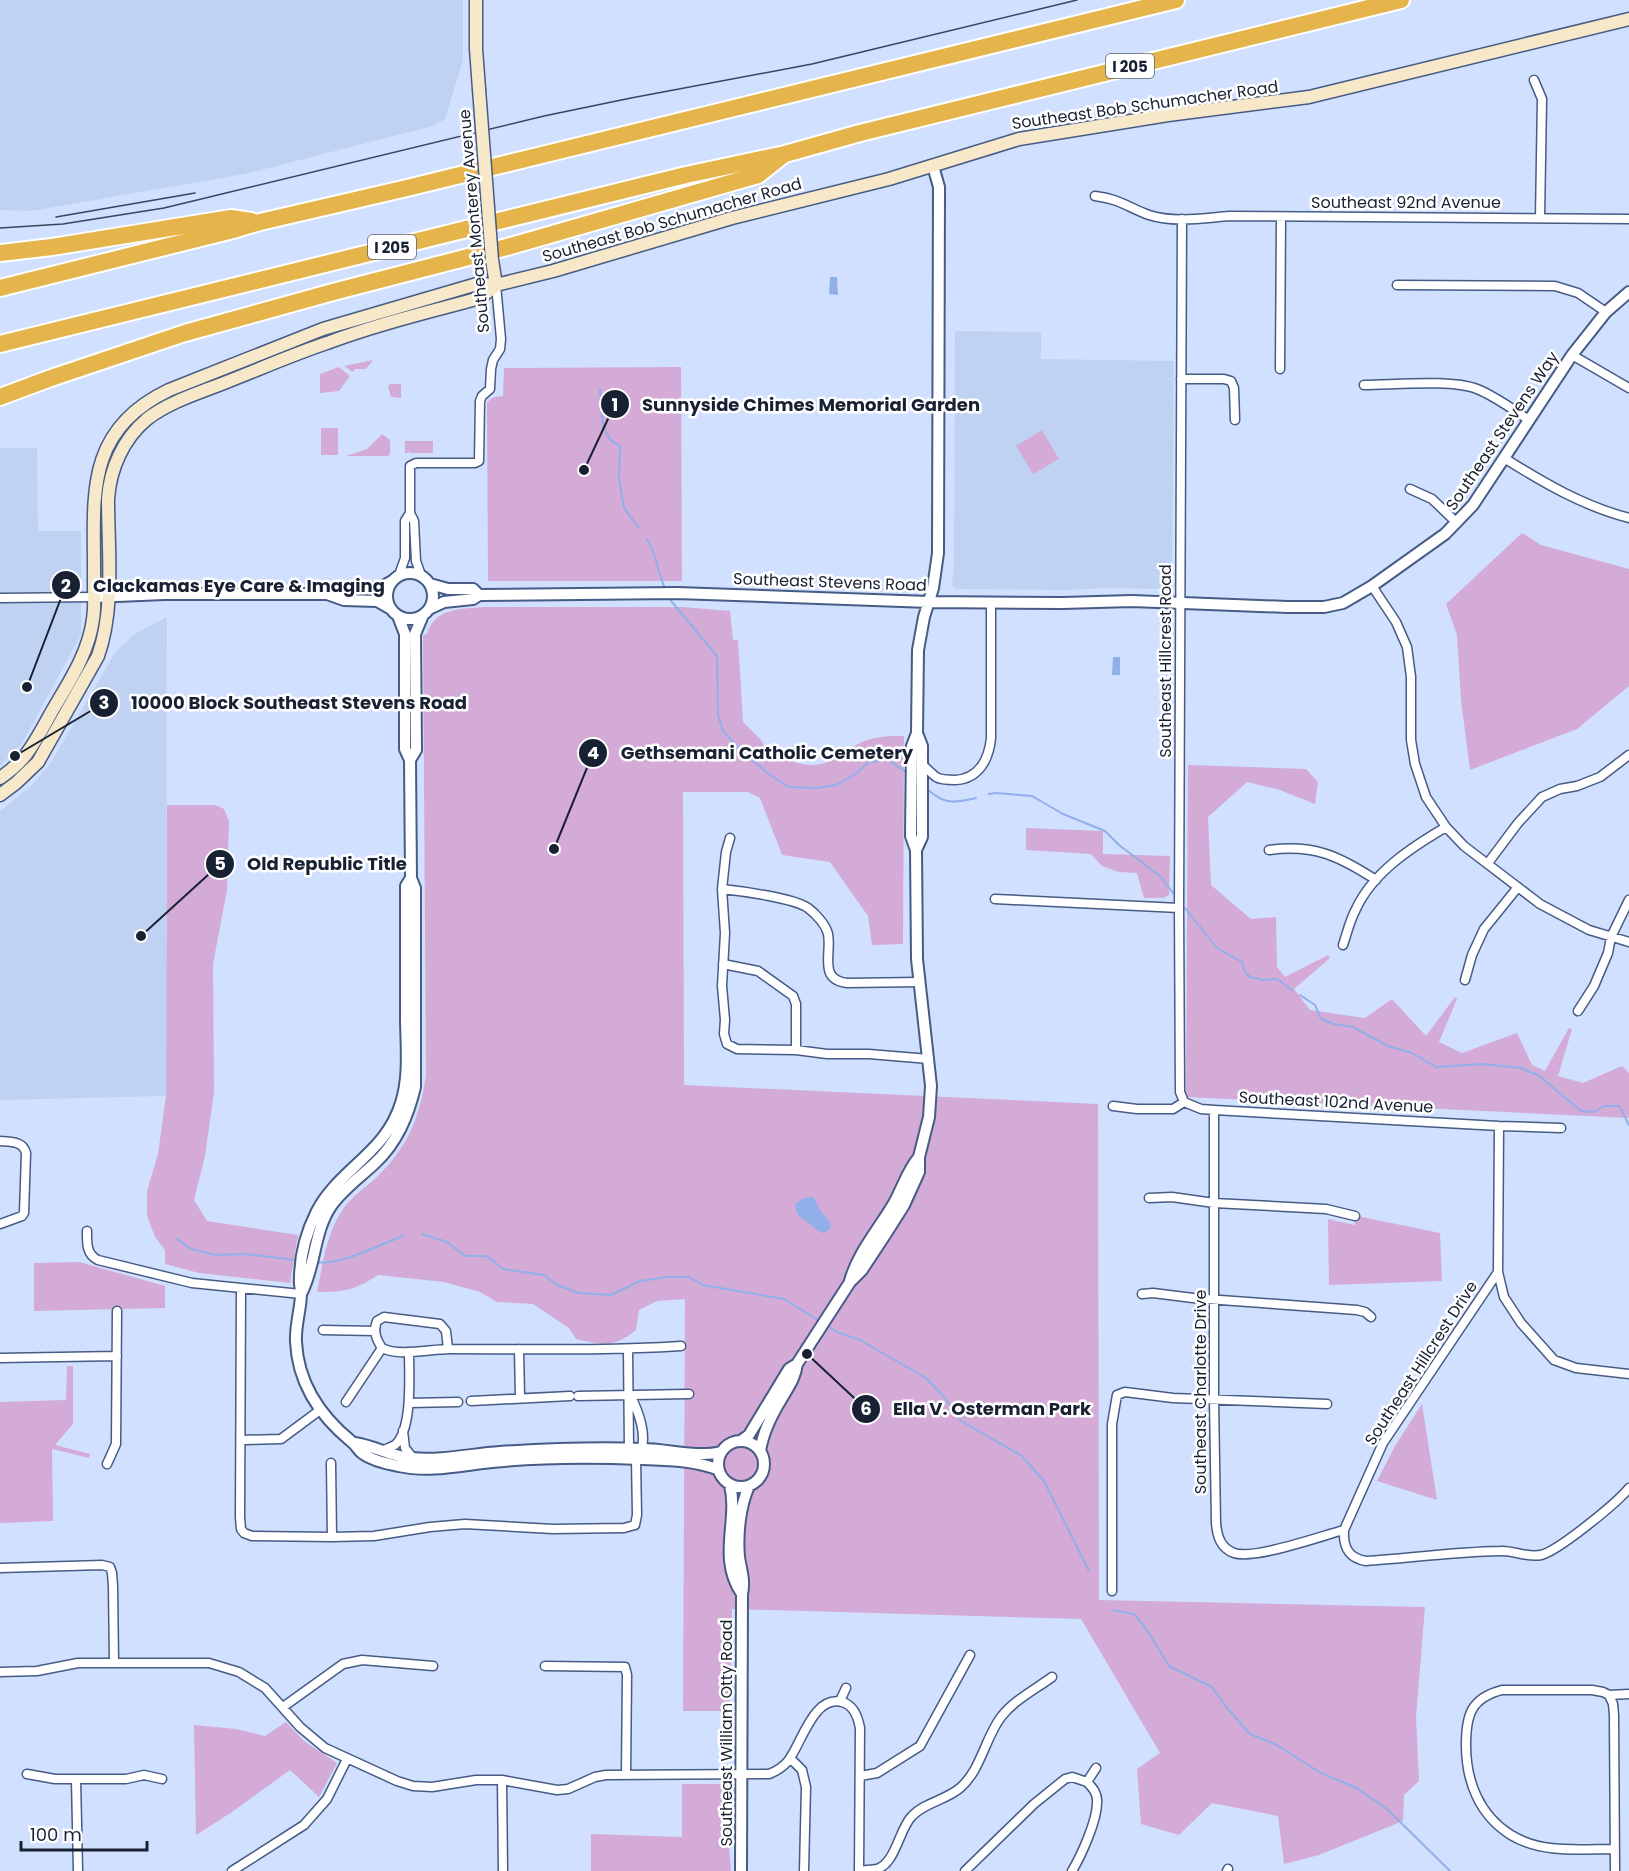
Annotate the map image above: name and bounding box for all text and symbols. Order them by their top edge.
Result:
road number: I 205 [1106,54,1154,78]
street label: Southeast Bob Schumacher Road [1010,75,1280,135]
street label: Southeast Monterey Avenue [453,108,495,334]
street label: Southeast Bob Schumacher Road [540,172,804,268]
street label: Southeast 92nd Avenue [1311,191,1501,214]
road number: I 205 [368,235,416,259]
street label: Southeast Stevens Way [1440,347,1564,515]
callout: Sunnyside Chimes Memorial Garden [600,386,992,422]
text: 1 [612,392,618,417]
text: Sunnyside Chimes Memorial Garden [642,392,980,417]
street label: Southeast Hillcrest Road [1154,564,1177,758]
callout: Clackamas Eye Care & Imaging [51,567,397,603]
street label: Southeast Stevens Road [733,567,927,597]
text: 2 [61,573,71,598]
text: Clackamas Eye Care & Imaging [93,573,385,598]
callout: 10000 Block Southeast Stevens Road [89,685,479,721]
text: 3 [99,690,109,715]
text: 10000 Block Southeast Stevens Road [131,690,467,715]
callout: Gethsemani Catholic Cemetery [578,735,925,771]
text: 4 [587,740,599,765]
text: Gethsemani Catholic Cemetery [621,740,914,765]
callout: Old Republic Title [205,846,419,882]
text: 5 [214,851,226,876]
text: Old Republic Title [247,851,407,876]
street label: Southeast 102nd Avenue [1238,1085,1434,1119]
street label: Southeast Hillcrest Drive [1359,1276,1483,1450]
street label: Southeast Charlotte Drive [1189,1290,1212,1494]
callout: Ella V. Osterman Park [851,1391,1104,1427]
text: 6 [860,1396,872,1421]
text: Ella V. Osterman Park [893,1396,1092,1421]
street label: Southeast William Otty Road [715,1619,738,1847]
scale bar [21,1814,147,1852]
text: 100 m [30,1822,82,1847]

